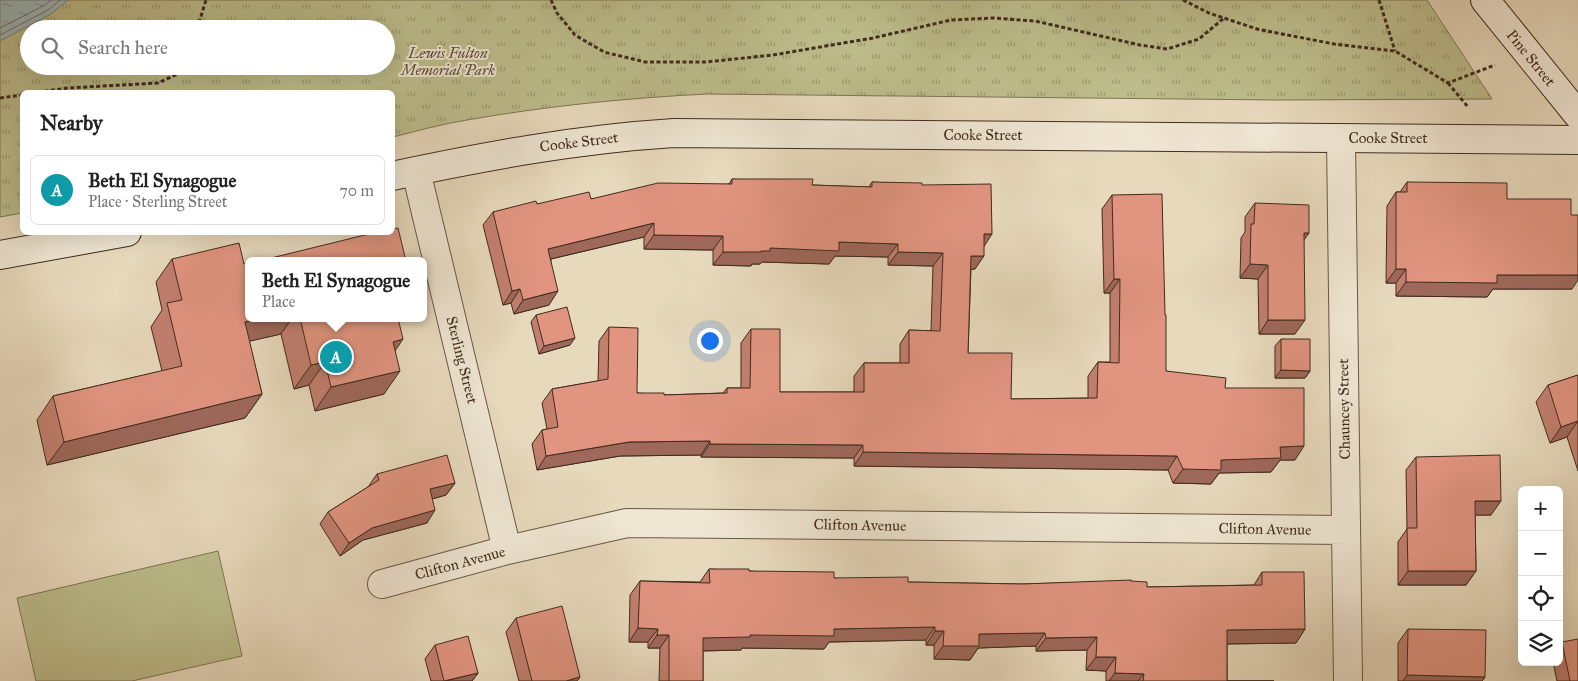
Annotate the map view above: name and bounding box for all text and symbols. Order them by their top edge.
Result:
search box [20,20,395,75]
street label: Pine Street [1503,26,1560,90]
icon: search [38,34,66,62]
text: Search here [78,36,168,59]
park label: Lewis Fulton Memorial Park [399,44,495,79]
text: Nearby [40,110,103,136]
street label: Cooke Street [943,126,1023,144]
street label: Cooke Street [539,128,620,156]
street label: Cooke Street [1348,129,1428,147]
text: Beth El Synagogue [88,169,236,192]
text: A [52,181,62,200]
text: 70 m [339,181,374,200]
text: Place · Sterling Street [88,192,228,211]
popup [245,257,427,322]
text: Beth El Synagogue [262,269,410,292]
text: Place [262,292,295,311]
street label: Sterling Street [442,314,482,406]
your location [697,328,723,354]
pin: A [320,338,352,376]
street label: Chauncey Street [1334,358,1354,460]
map controls [1518,486,1563,666]
button: + [1518,486,1563,531]
street label: Clifton Avenue [813,515,907,535]
street label: Clifton Avenue [1218,519,1312,539]
button: − [1518,531,1563,576]
street label: Clifton Avenue [413,542,507,584]
button: locate [1518,576,1563,621]
button: layers [1518,621,1563,666]

